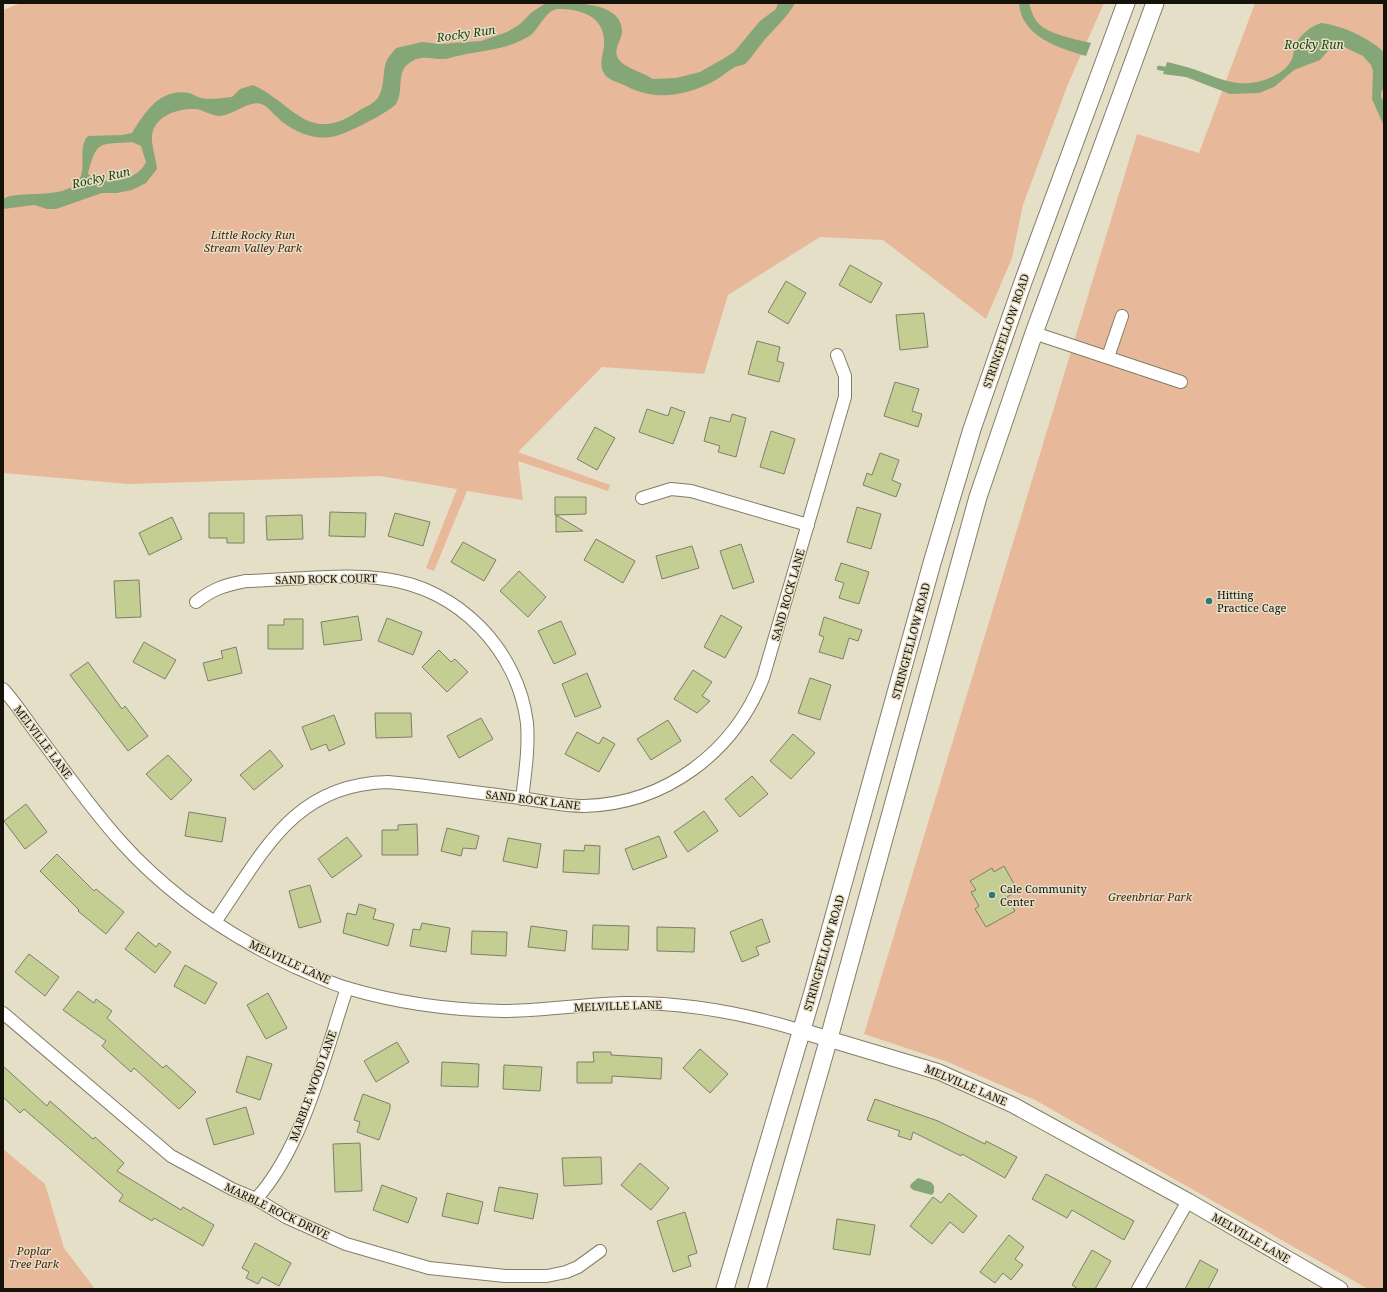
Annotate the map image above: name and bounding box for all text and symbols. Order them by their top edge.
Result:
water label: Rocky Run [434,21,496,46]
water label: Rocky Run [1283,36,1344,53]
water label: Rocky Run [69,163,132,193]
park label: Little Rocky Run Stream Valley Park [204,227,303,255]
street label: STRINGFELLOW ROAD [979,272,1032,390]
street label: SAND ROCK LANE [767,547,808,643]
street label: SAND ROCK COURT [275,570,377,587]
street label: STRINGFELLOW ROAD [888,581,933,701]
place label: Hitting Practice Cage [1217,587,1287,615]
marker: Hitting Practice Cage [1204,596,1214,606]
street label: MELVILLE LANE [11,702,76,782]
street label: SAND ROCK LANE [485,786,581,813]
place label: Cale Community Center [1000,881,1087,909]
park label: Greenbriar Park [1108,889,1193,904]
marker: Cale Community Center [987,890,997,900]
street label: STRINGFELLOW ROAD [800,893,847,1013]
street label: MELVILLE LANE [247,936,333,987]
street label: MELVILLE LANE [574,996,662,1015]
street label: MARBLE WOOD LANE [285,1028,340,1144]
street label: MELVILLE LANE [923,1060,1010,1109]
street label: MARBLE ROCK DRIVE [222,1179,332,1243]
street label: MELVILLE LANE [1209,1209,1293,1266]
park label: Poplar Tree Park [9,1243,60,1271]

